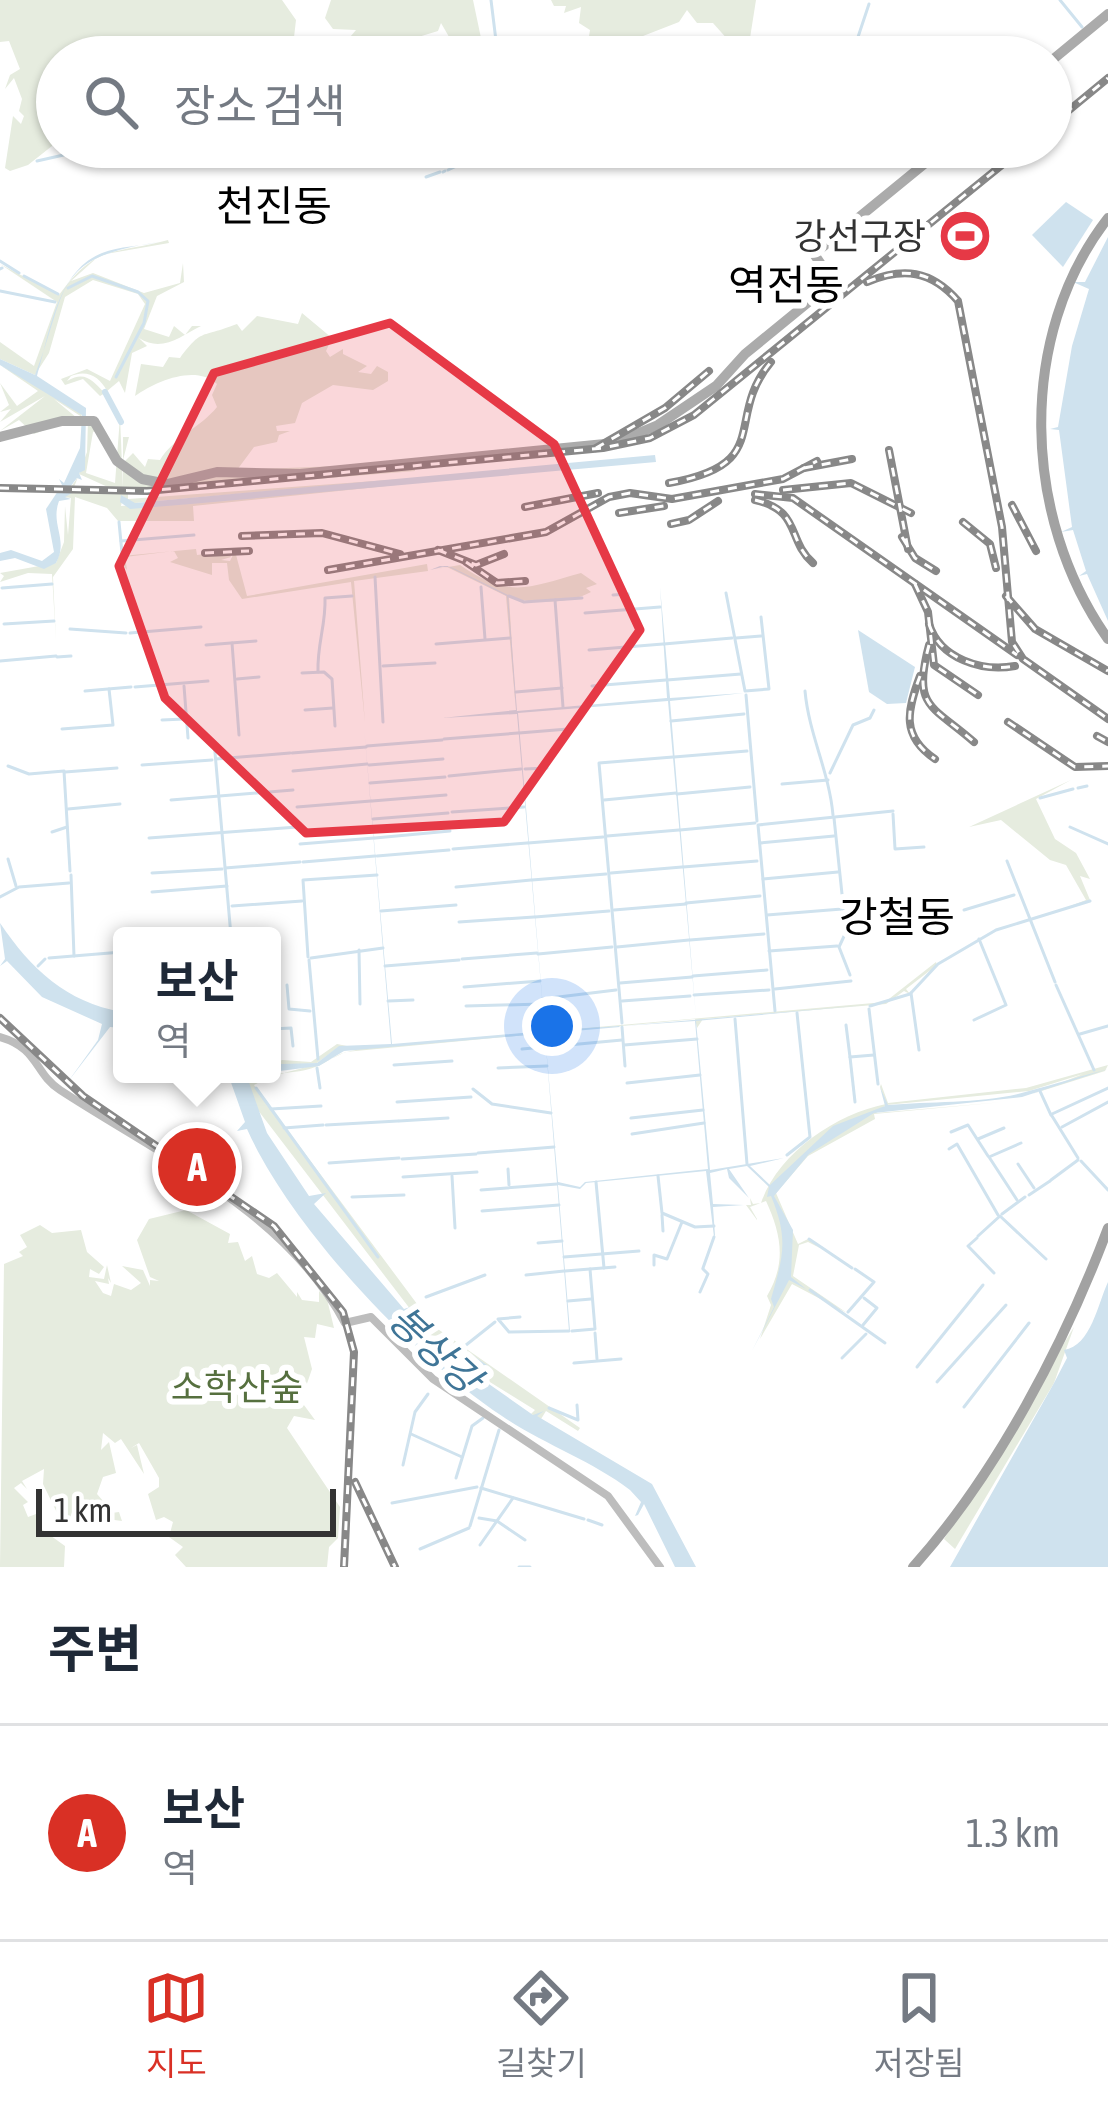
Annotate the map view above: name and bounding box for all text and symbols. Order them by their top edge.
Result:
search box [36,36,1072,168]
icon: search [78,69,144,135]
text: 장소 검색 [174,80,346,132]
district label: 천진동 [216,182,332,230]
sports icon: 강선구장 [937,208,993,264]
place label: 강선구장 [794,215,926,257]
district label: 역전동 [728,261,844,309]
district label: 강철동 [839,893,955,941]
popup [113,927,281,1083]
text: 보산 [156,955,238,1007]
your location [522,996,582,1056]
text: 역 [156,1019,191,1063]
pin: A [158,1122,236,1212]
water label: 봉상강 [381,1296,493,1405]
park label: 소학산숲 [171,1366,303,1408]
scale bar [36,1483,336,1536]
text: 1 km [54,1491,112,1529]
text: 주변 [48,1619,142,1678]
text: 보산 [162,1782,245,1834]
text: A [77,1811,97,1855]
text: 1.3 km [966,1811,1060,1855]
text: 역 [162,1846,198,1890]
tab: 지도 [143,1965,209,2085]
tab: 길찾기 [496,1965,587,2085]
tab: 저장됨 [874,1965,965,2085]

